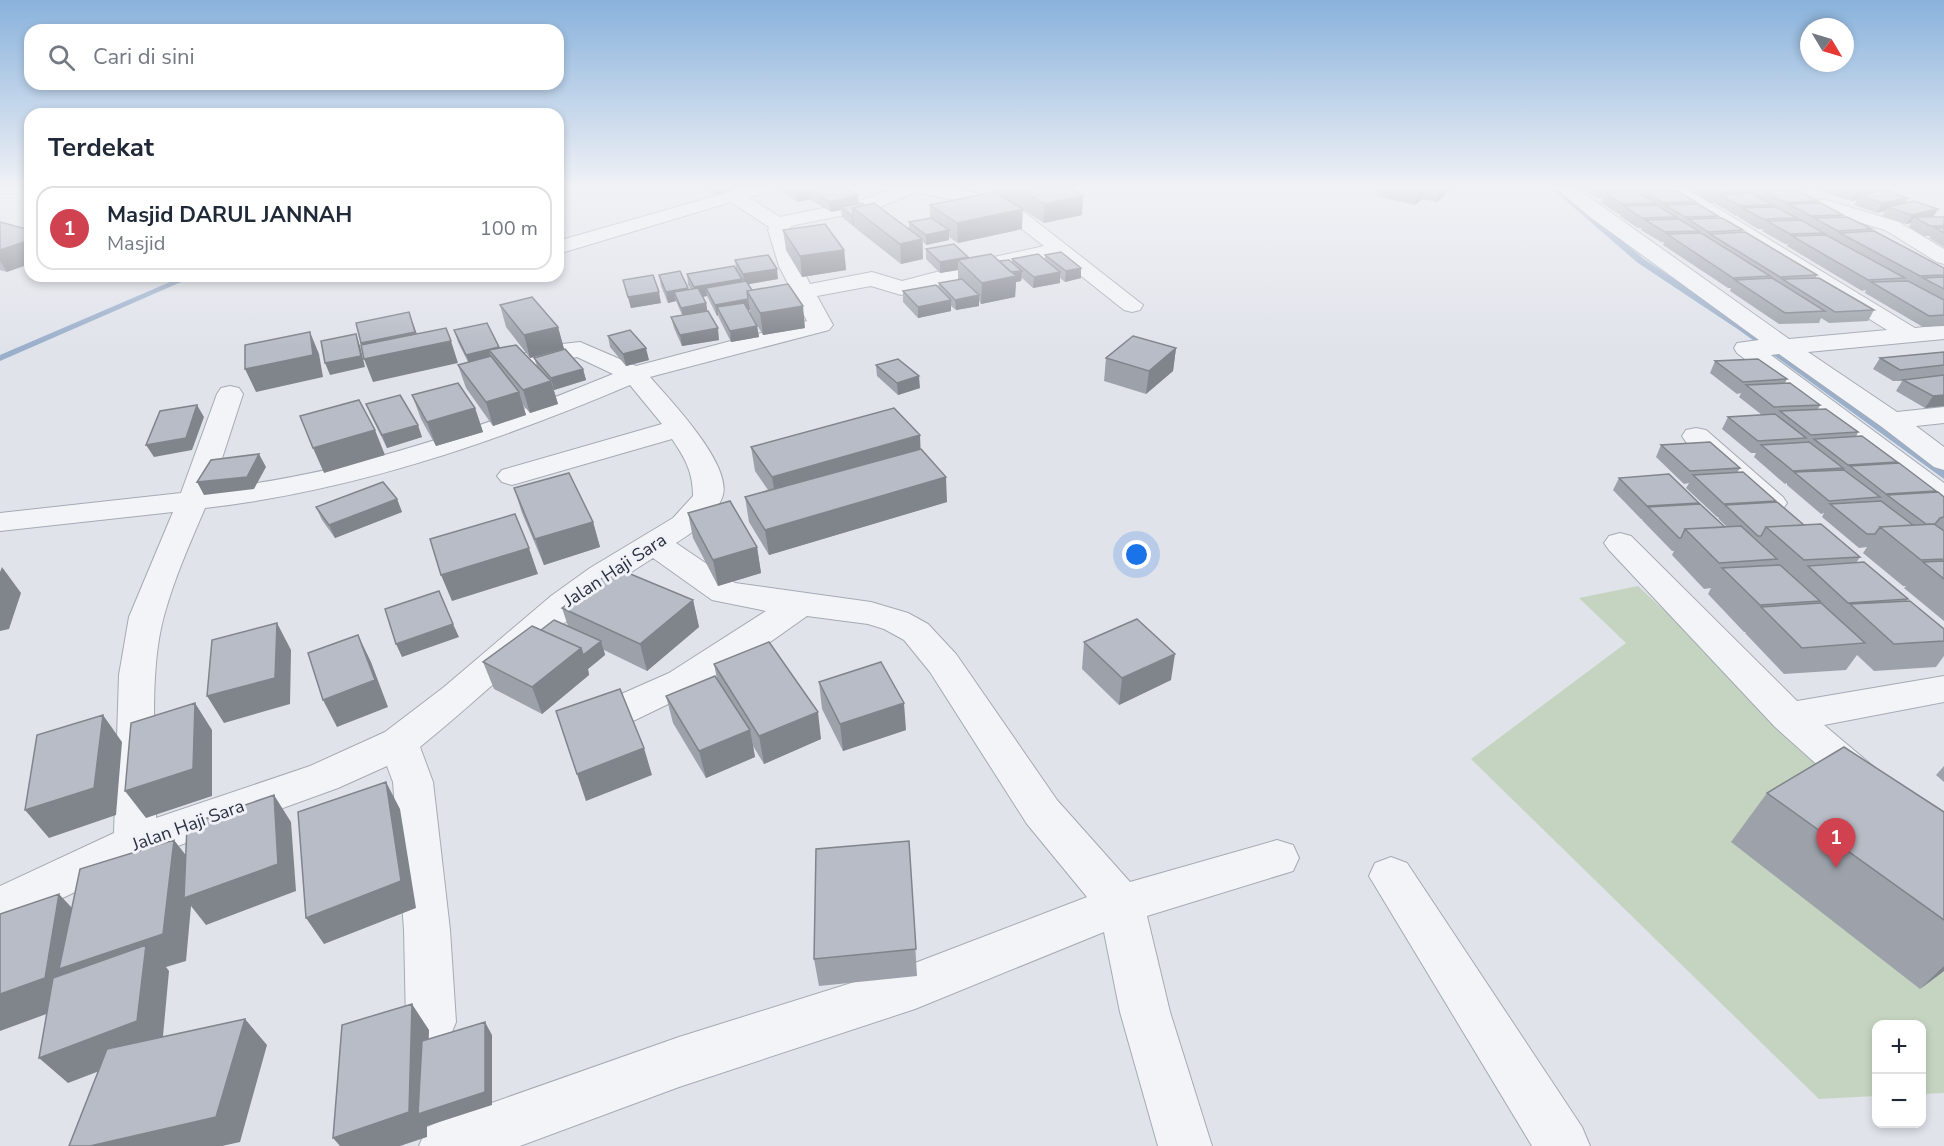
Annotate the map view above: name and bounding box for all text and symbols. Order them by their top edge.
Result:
north arrow [1800,18,1854,72]
search box [24,24,564,90]
icon: search [45,41,78,74]
text: Cari di sini [93,42,195,72]
text: Terdekat [48,130,154,165]
text: Masjid DARUL JANNAH [107,200,352,230]
text: 1 [64,215,76,242]
text: 100 m [480,215,538,242]
text: Masjid [107,230,165,257]
street label: Jalan Haji Sara [558,528,671,613]
your location [1122,540,1151,569]
street label: Jalan Haji Sara [128,794,247,857]
pin: 1 [1816,818,1856,868]
map controls [1872,1020,1926,1128]
button: + [1872,1020,1926,1074]
button: − [1872,1074,1926,1128]

